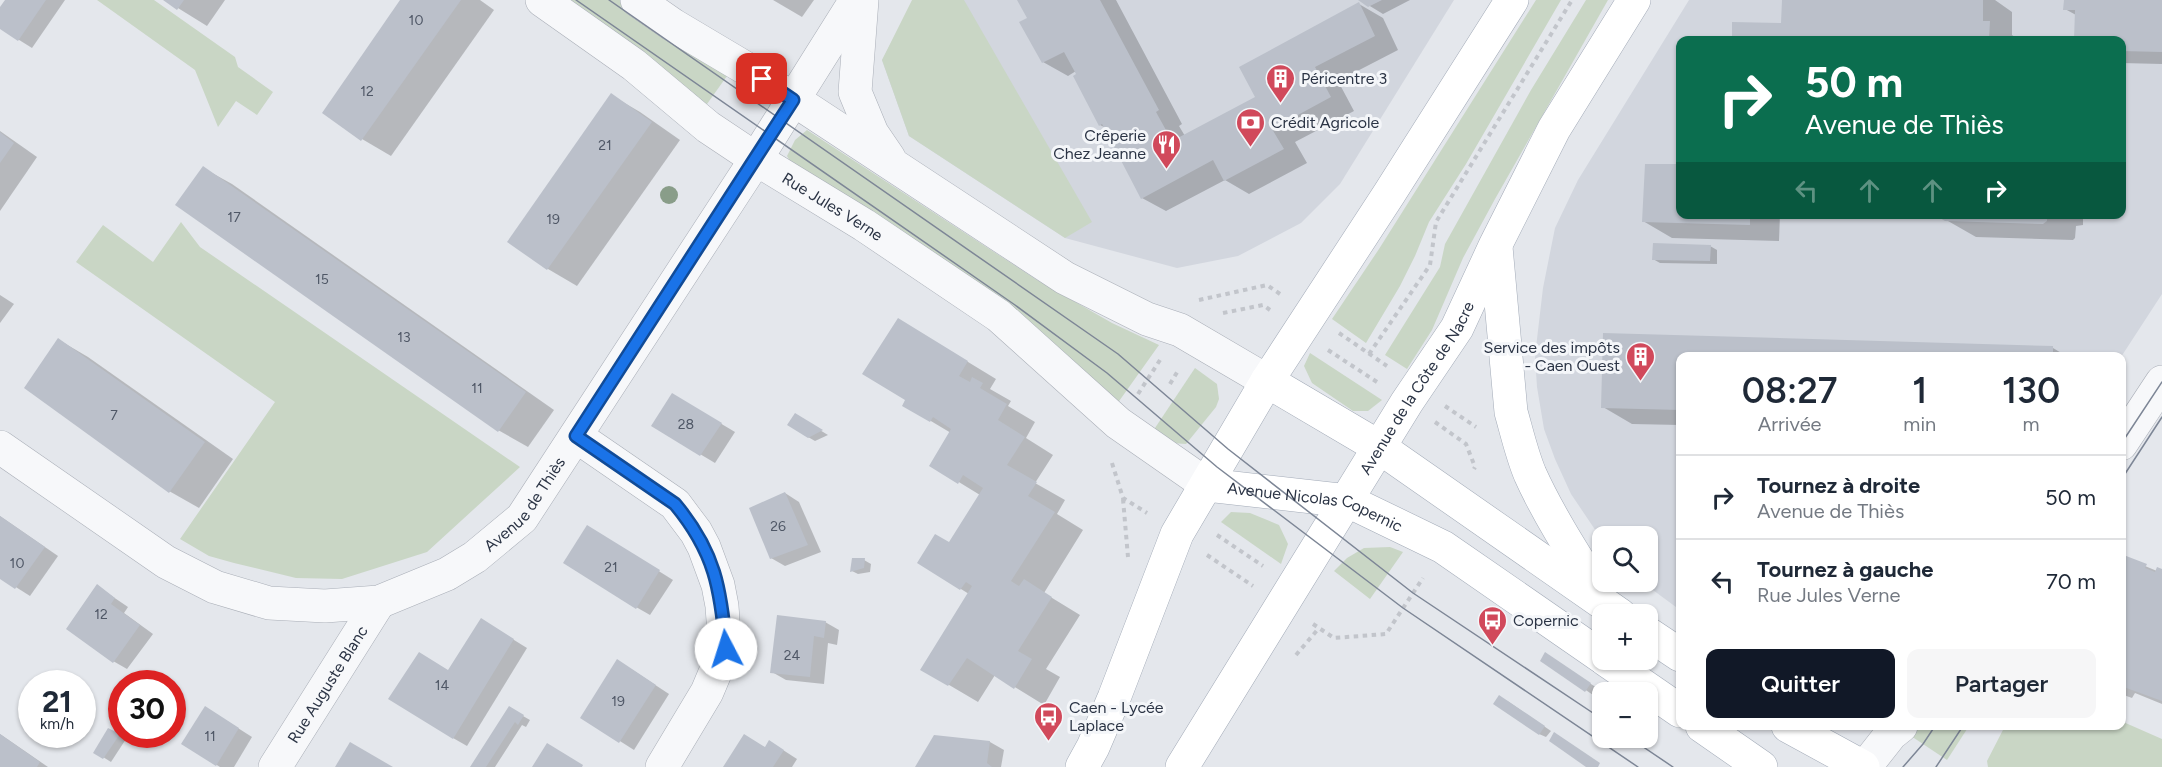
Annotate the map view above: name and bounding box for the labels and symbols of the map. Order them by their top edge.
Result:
house number: 10 [409,12,423,29]
pin [736,53,787,104]
building icon: Péricentre 3 [1264,62,1296,104]
place label: Péricentre 3 [1301,69,1387,88]
house number: 12 [360,83,374,100]
bank icon: Crédit Agricole [1234,106,1266,148]
place label: Crédit Agricole [1271,113,1379,132]
place label: Crêperie Chez Jeanne [1053,126,1146,163]
restaurant icon: Crêperie Chez Jeanne [1151,128,1183,170]
house number: 21 [598,137,612,154]
street label: Rue Jules Verne [779,168,887,245]
house number: 17 [227,209,241,226]
house number: 19 [546,211,560,228]
house number: 15 [315,271,329,288]
street label: Avenue de la Côte de Nacre [1355,298,1478,478]
house number: 13 [397,329,411,346]
place label: Service des impôts - Caen Ouest [1484,338,1620,375]
building icon: Service des impôts - Caen Ouest [1625,340,1657,382]
house number: 11 [471,380,483,397]
house number: 7 [110,407,118,424]
house number: 28 [678,416,694,433]
street label: Avenue de Thiès [480,453,569,555]
street label: Avenue Nicolas Copernic [1226,478,1406,536]
house number: 26 [770,518,786,535]
house number: 10 [10,555,24,572]
house number: 21 [604,559,618,576]
bus stop icon: Copernic [1476,604,1508,646]
house number: 12 [94,606,108,623]
place label: Copernic [1513,611,1579,630]
position arrow [694,617,758,681]
street label: Rue Auguste Blanc [283,622,371,746]
house number: 24 [784,647,801,664]
speed limit sign: 30 [108,670,186,748]
house number: 14 [435,677,450,694]
house number: 19 [611,693,625,710]
place label: Caen - Lycée Laplace [1069,698,1164,735]
bus stop icon: Caen - Lycée Laplace [1032,700,1064,742]
house number: 11 [204,728,216,745]

